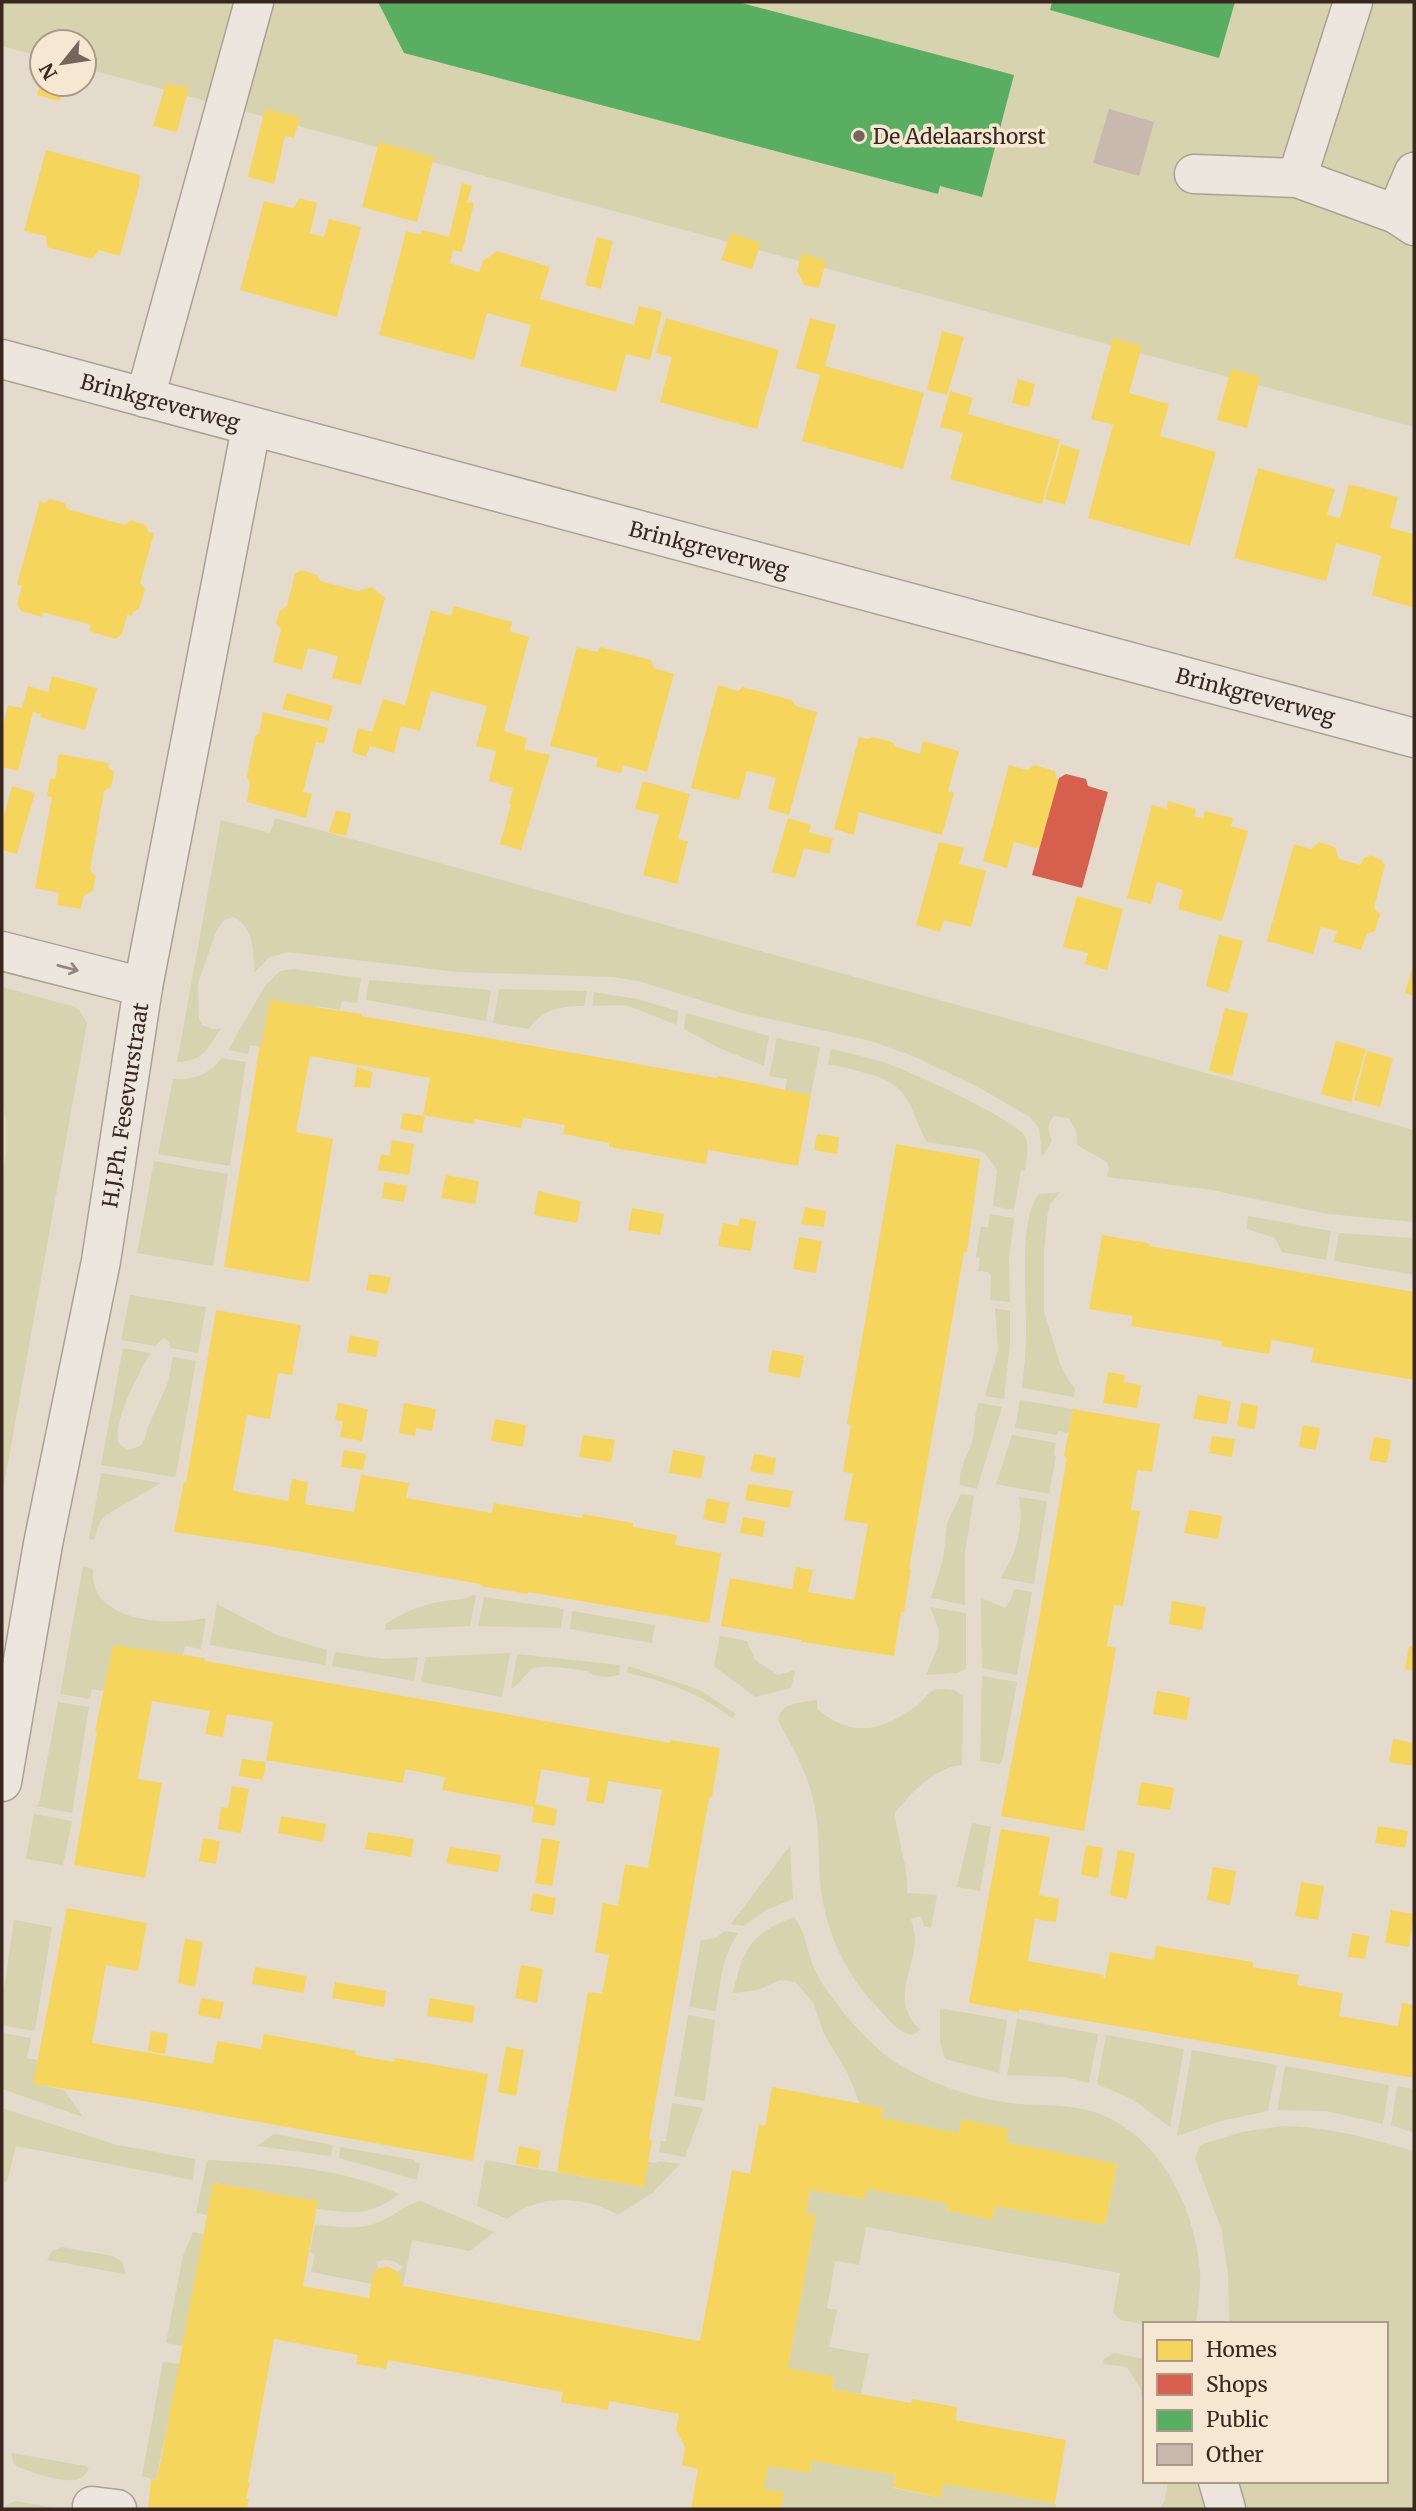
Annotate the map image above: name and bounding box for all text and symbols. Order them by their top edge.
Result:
north arrow [28,28,98,98]
text: N [34,59,62,84]
place label: De Adelaarshorst [873,123,1046,150]
marker: De Adelaarshorst [851,128,867,144]
street label: Brinkgreverweg [78,367,243,436]
street label: Brinkgreverweg [626,514,792,583]
street label: Brinkgreverweg [1173,661,1339,730]
one-way arrow [56,962,79,975]
street label: H.J.Ph. Fesevurstraat [96,1001,154,1210]
legend [1143,2322,1388,2483]
text: Homes [1206,2336,1277,2363]
text: Shops [1206,2371,1268,2398]
text: Public [1206,2406,1269,2433]
text: Other [1206,2441,1264,2468]

